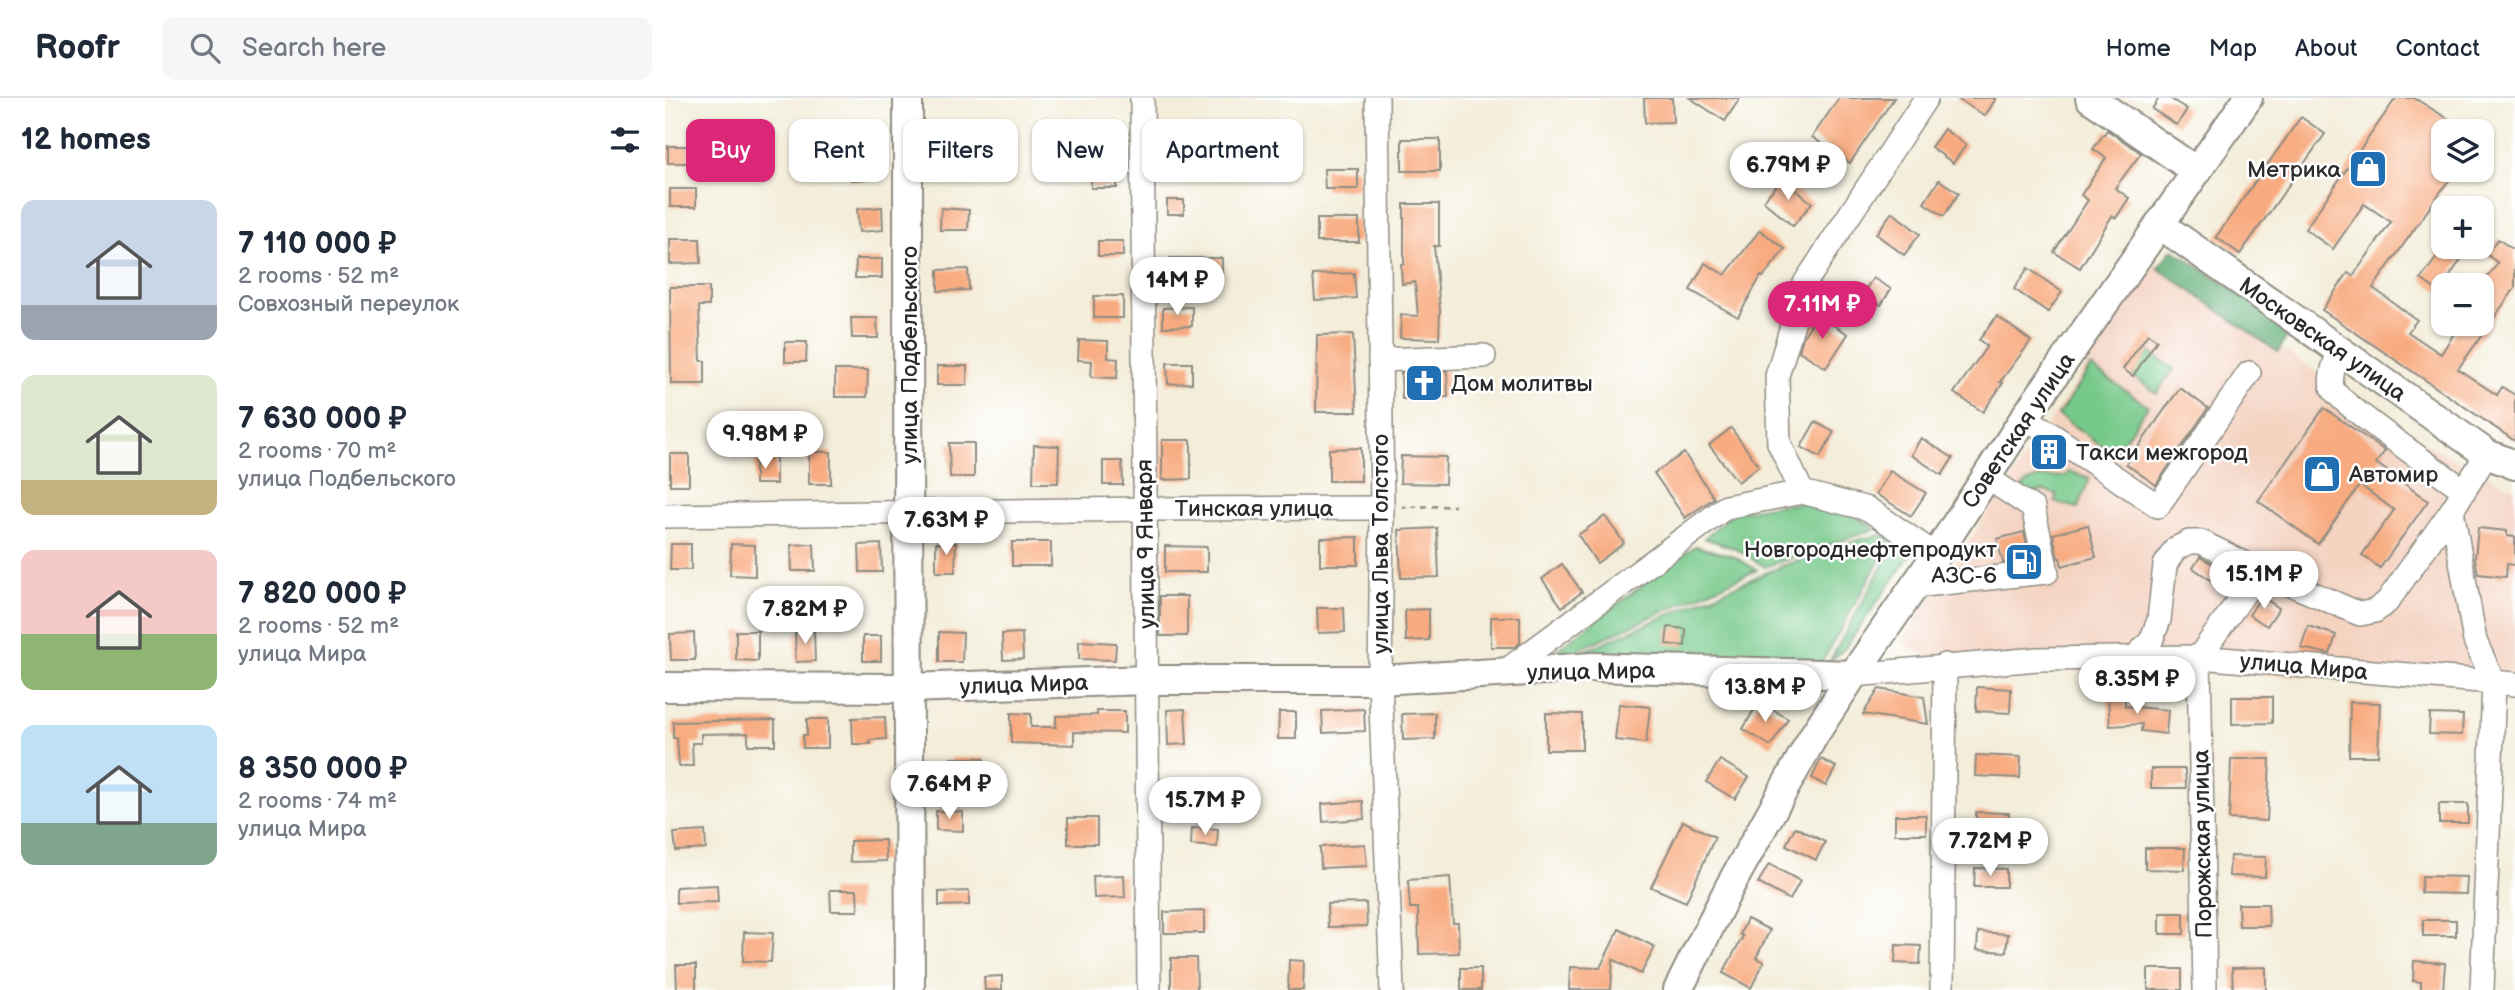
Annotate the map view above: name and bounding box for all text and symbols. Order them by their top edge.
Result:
search box [162,17,652,80]
text: Roofr [35,28,120,68]
icon: search [186,29,224,67]
text: Search here [242,33,386,64]
text: Home [2106,34,2171,63]
text: Map [2209,34,2257,63]
text: About [2295,34,2357,63]
text: Contact [2395,34,2480,63]
chip: Buy [686,119,775,182]
chip: Rent [789,119,889,182]
chip: Filters [903,119,1018,182]
chip: New [1032,119,1128,182]
chip: Apartment [1142,119,1303,182]
map controls [2431,119,2494,336]
button: layers [2431,119,2494,182]
icon: filters [606,121,644,159]
text: 12 homes [21,122,151,158]
pin: 6.79M ₽ [1723,142,1853,202]
shop icon: Метрика [2347,148,2389,190]
text: 6.79M ₽ [1746,151,1830,179]
place label: Метрика [2247,156,2341,184]
button: + [2431,196,2494,259]
text: 7 110 000 ₽ [238,226,396,262]
icon: home [77,228,161,312]
street label: улица Подбельского [896,246,924,464]
pin: 14M ₽ [1128,258,1226,317]
text: 2 rooms · 52 m² [238,262,399,290]
text: 14M ₽ [1146,266,1208,294]
street label: Московская улица [2233,272,2412,408]
button: − [2431,273,2494,336]
pin: 7.11M ₽ [1757,282,1887,341]
text: Совхозный переулок [238,290,459,318]
text: 7.11M ₽ [1784,290,1860,318]
street label: Советская улица [1956,347,2082,514]
church icon: Дом молитвы [1403,362,1445,404]
place label: Дом молитвы [1451,370,1593,398]
text: 7 630 000 ₽ [238,401,407,437]
icon: home [77,403,161,487]
pin: 9.98M ₽ [700,412,830,471]
text: 9.98M ₽ [722,420,808,448]
building icon: Такси межгород [2028,431,2070,473]
street label: улица Льва Толстого [1367,434,1395,654]
text: 2 rooms · 70 m² [238,437,397,465]
place label: Такси межгород [2076,439,2248,467]
shop icon: Автомир [2301,453,2343,495]
street label: улица 9 Января [1131,459,1161,629]
place label: Автомир [2348,461,2438,489]
text: улица Подбельского [238,465,456,493]
street label: Тинская улица [1175,495,1334,523]
pin: 7.63M ₽ [881,498,1011,557]
text: 7.63M ₽ [904,506,988,534]
place label: Новгороднефтепродукт АЗС-6 [1744,536,1997,590]
fuel station icon: Новгороднефтепродукт АЗС-6 [2003,541,2045,583]
pin: 15.1M ₽ [2199,552,2329,611]
text: 15.1M ₽ [2225,560,2303,588]
text: 7 820 000 ₽ [238,576,407,612]
icon: home [77,578,161,662]
pin: 7.82M ₽ [740,587,870,646]
text: 7.82M ₽ [763,595,847,623]
text: 2 rooms · 52 m² [238,612,399,640]
text: улица Мира [238,640,366,668]
street label: улица Мира [2239,647,2370,687]
pin: 8.35M ₽ [2072,656,2202,716]
street label: улица Мира [1527,657,1656,687]
pin: 13.8M ₽ [1700,664,1830,724]
text: 8.35M ₽ [2094,665,2180,693]
street label: улица Мира [959,669,1089,701]
text: 13.8M ₽ [1724,673,1806,701]
street label: Порожская улица [2187,749,2219,939]
text: 8 350 000 ₽ [238,751,407,787]
icon: home [77,753,161,837]
pin: 7.64M ₽ [884,762,1014,821]
text: 7.64M ₽ [907,770,991,798]
pin: 15.7M ₽ [1140,778,1270,837]
text: 15.7M ₽ [1165,786,1245,814]
text: 2 rooms · 74 m² [238,787,397,815]
text: улица Мира [238,815,366,843]
pin: 7.72M ₽ [1925,818,2055,878]
text: 7.72M ₽ [1948,827,2032,855]

